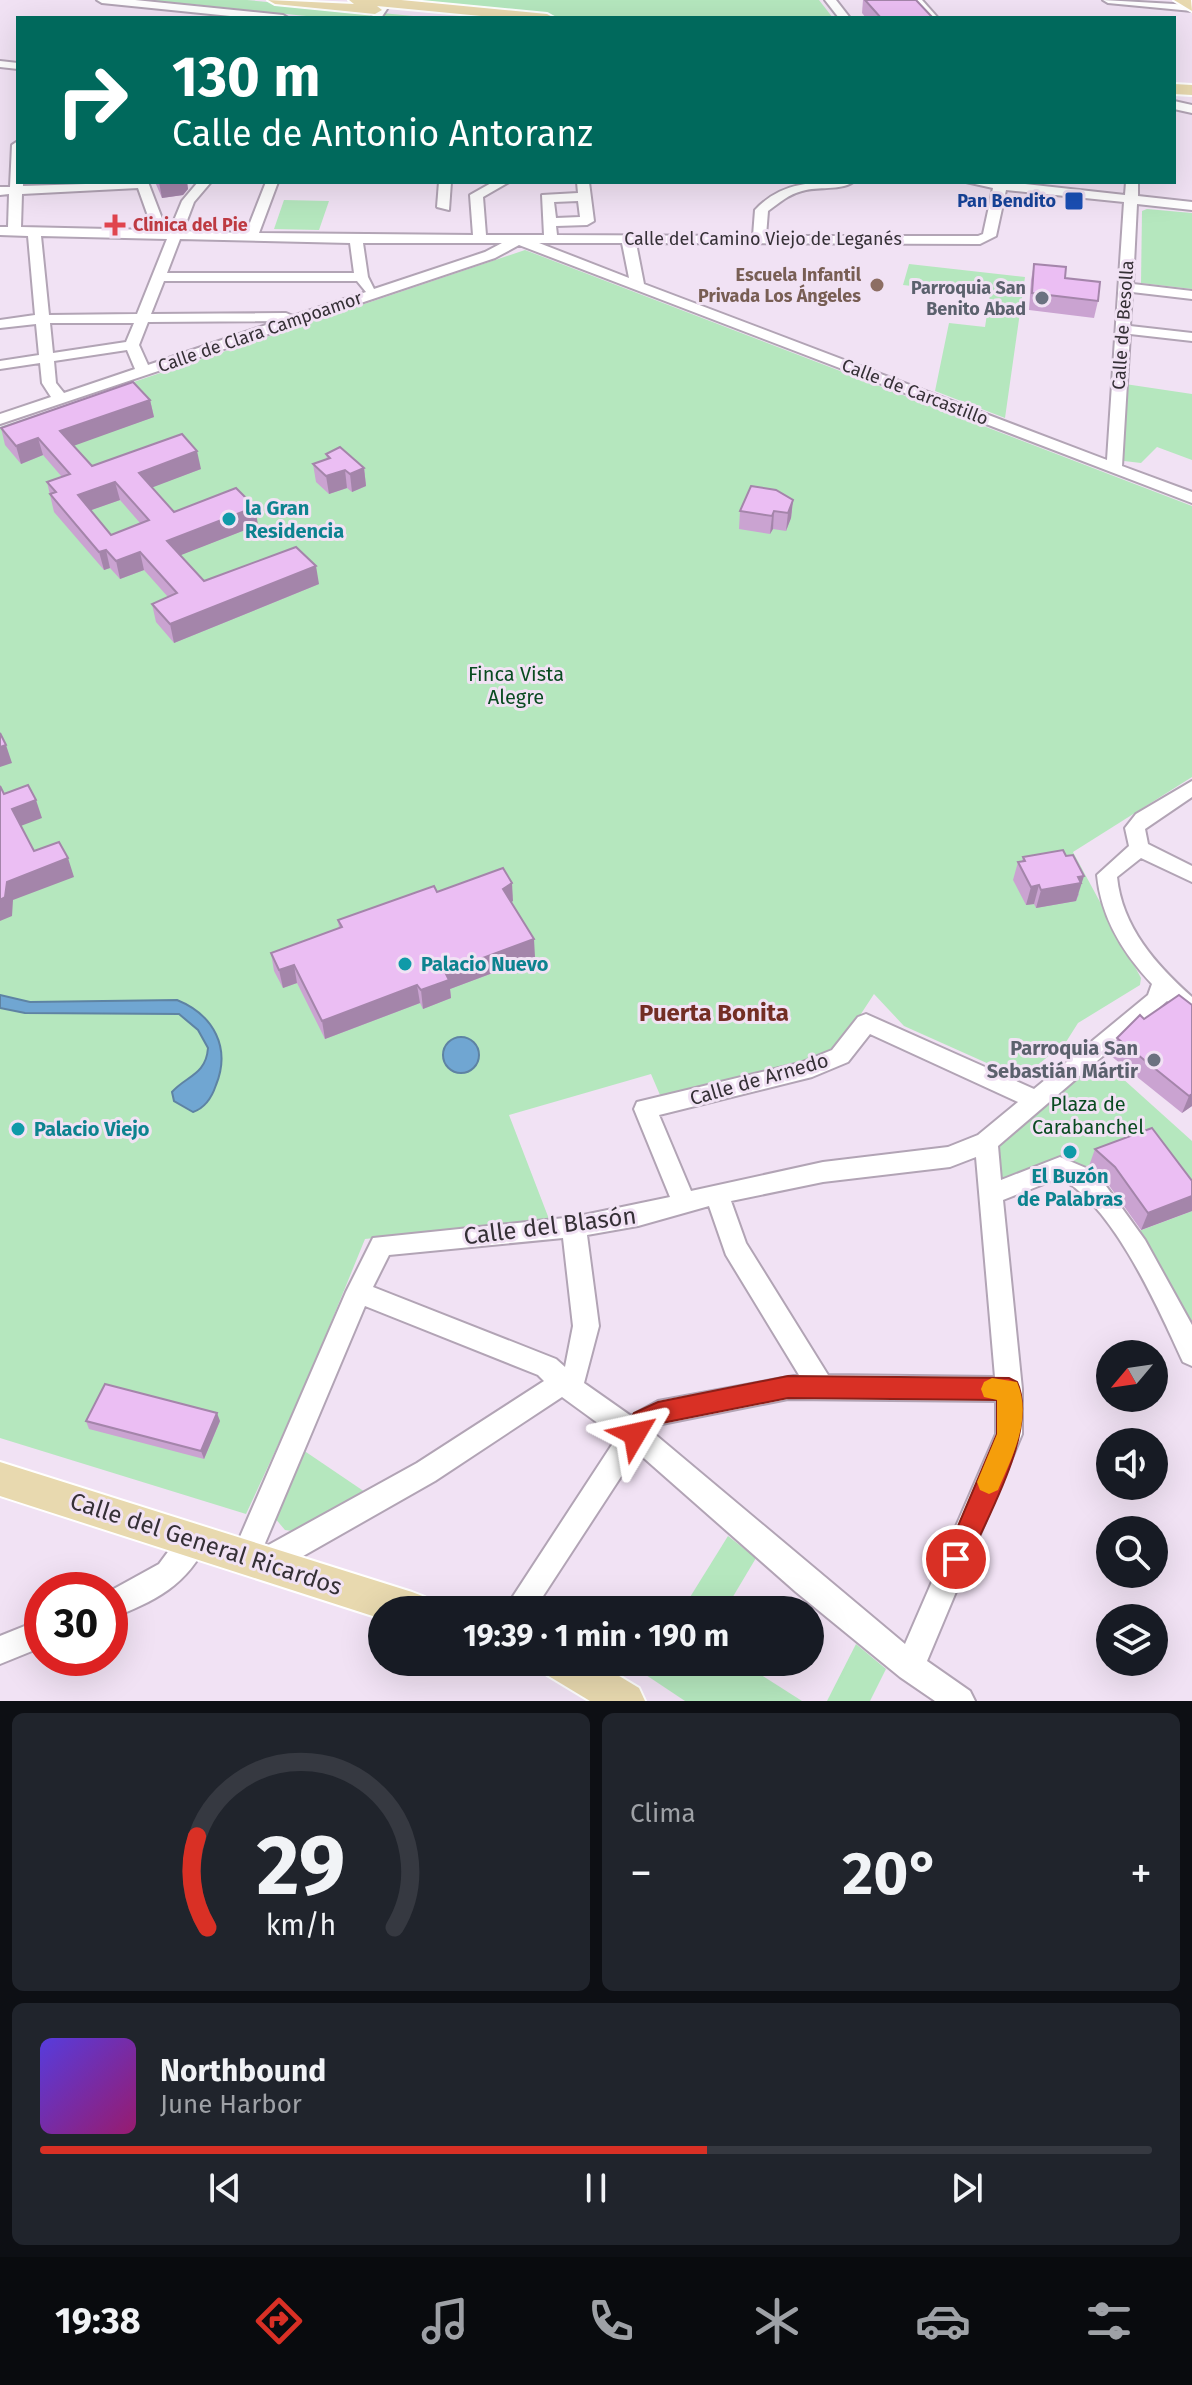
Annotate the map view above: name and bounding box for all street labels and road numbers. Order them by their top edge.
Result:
street label: Calle del Camino Viejo de Leganés [624,228,902,250]
street label: Calle de Besolla [1107,259,1139,391]
street label: Calle de Clara Campoamor [155,287,365,377]
street label: Calle de Carcastillo [839,354,991,430]
street label: Calle de Arnedo [687,1048,831,1110]
street label: Calle del Blasón [462,1202,638,1250]
street label: Calle del General Ricardos [67,1487,345,1601]

